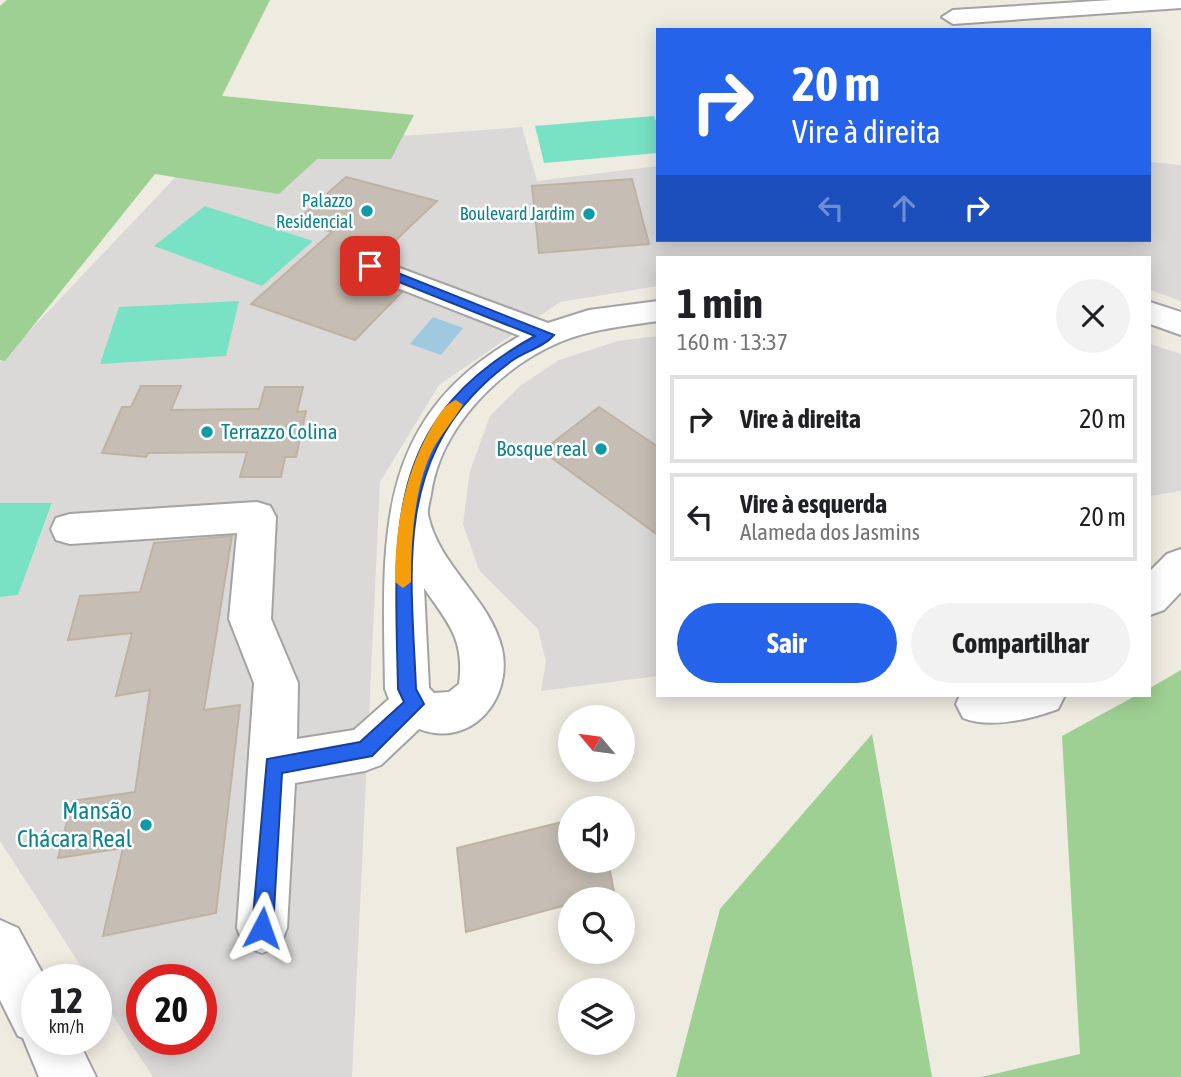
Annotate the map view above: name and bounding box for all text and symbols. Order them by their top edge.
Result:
text: 20 m [792,55,880,111]
icon: right [677,56,768,147]
text: Vire à direita [792,113,941,150]
icon: left [812,189,850,227]
icon: ahead [885,189,923,227]
icon: right [958,189,996,227]
place label: Palazzo Residencial [276,190,353,232]
marker: Palazzo Residencial [359,203,375,219]
place label: Boulevard Jardim [460,203,575,224]
marker: Boulevard Jardim [581,206,597,222]
pin [340,236,400,296]
icon: arrive [351,247,389,285]
text: 1 min [677,279,763,327]
button: close [1056,279,1130,353]
text: 160 m · 13:37 [677,329,788,355]
icon: right [681,400,719,438]
text: Vire à direita [740,404,861,434]
text: 20 m [1079,404,1126,434]
place label: Terrazzo Colina [221,419,338,443]
marker: Terrazzo Colina [199,424,215,440]
place label: Bosque real [496,436,587,460]
marker: Bosque real [593,441,609,457]
text: Vire à esquerda [740,489,887,519]
icon: left [681,498,719,536]
text: 20 m [1079,502,1126,532]
text: Alameda dos Jasmins [740,519,920,545]
button: Sair [677,603,897,683]
button: Compartilhar [911,603,1130,683]
north arrow [558,705,635,782]
map controls [558,705,635,1055]
button: sound [558,796,635,873]
place label: Mansão Chácara Real [17,797,133,852]
marker: Mansão Chácara Real [138,817,154,833]
button: search [558,887,635,964]
position arrow [225,891,299,965]
speed limit sign: 20 [126,964,217,1055]
button: layers [558,978,635,1055]
text: 12 [50,980,83,1020]
text: km/h [49,1016,84,1037]

